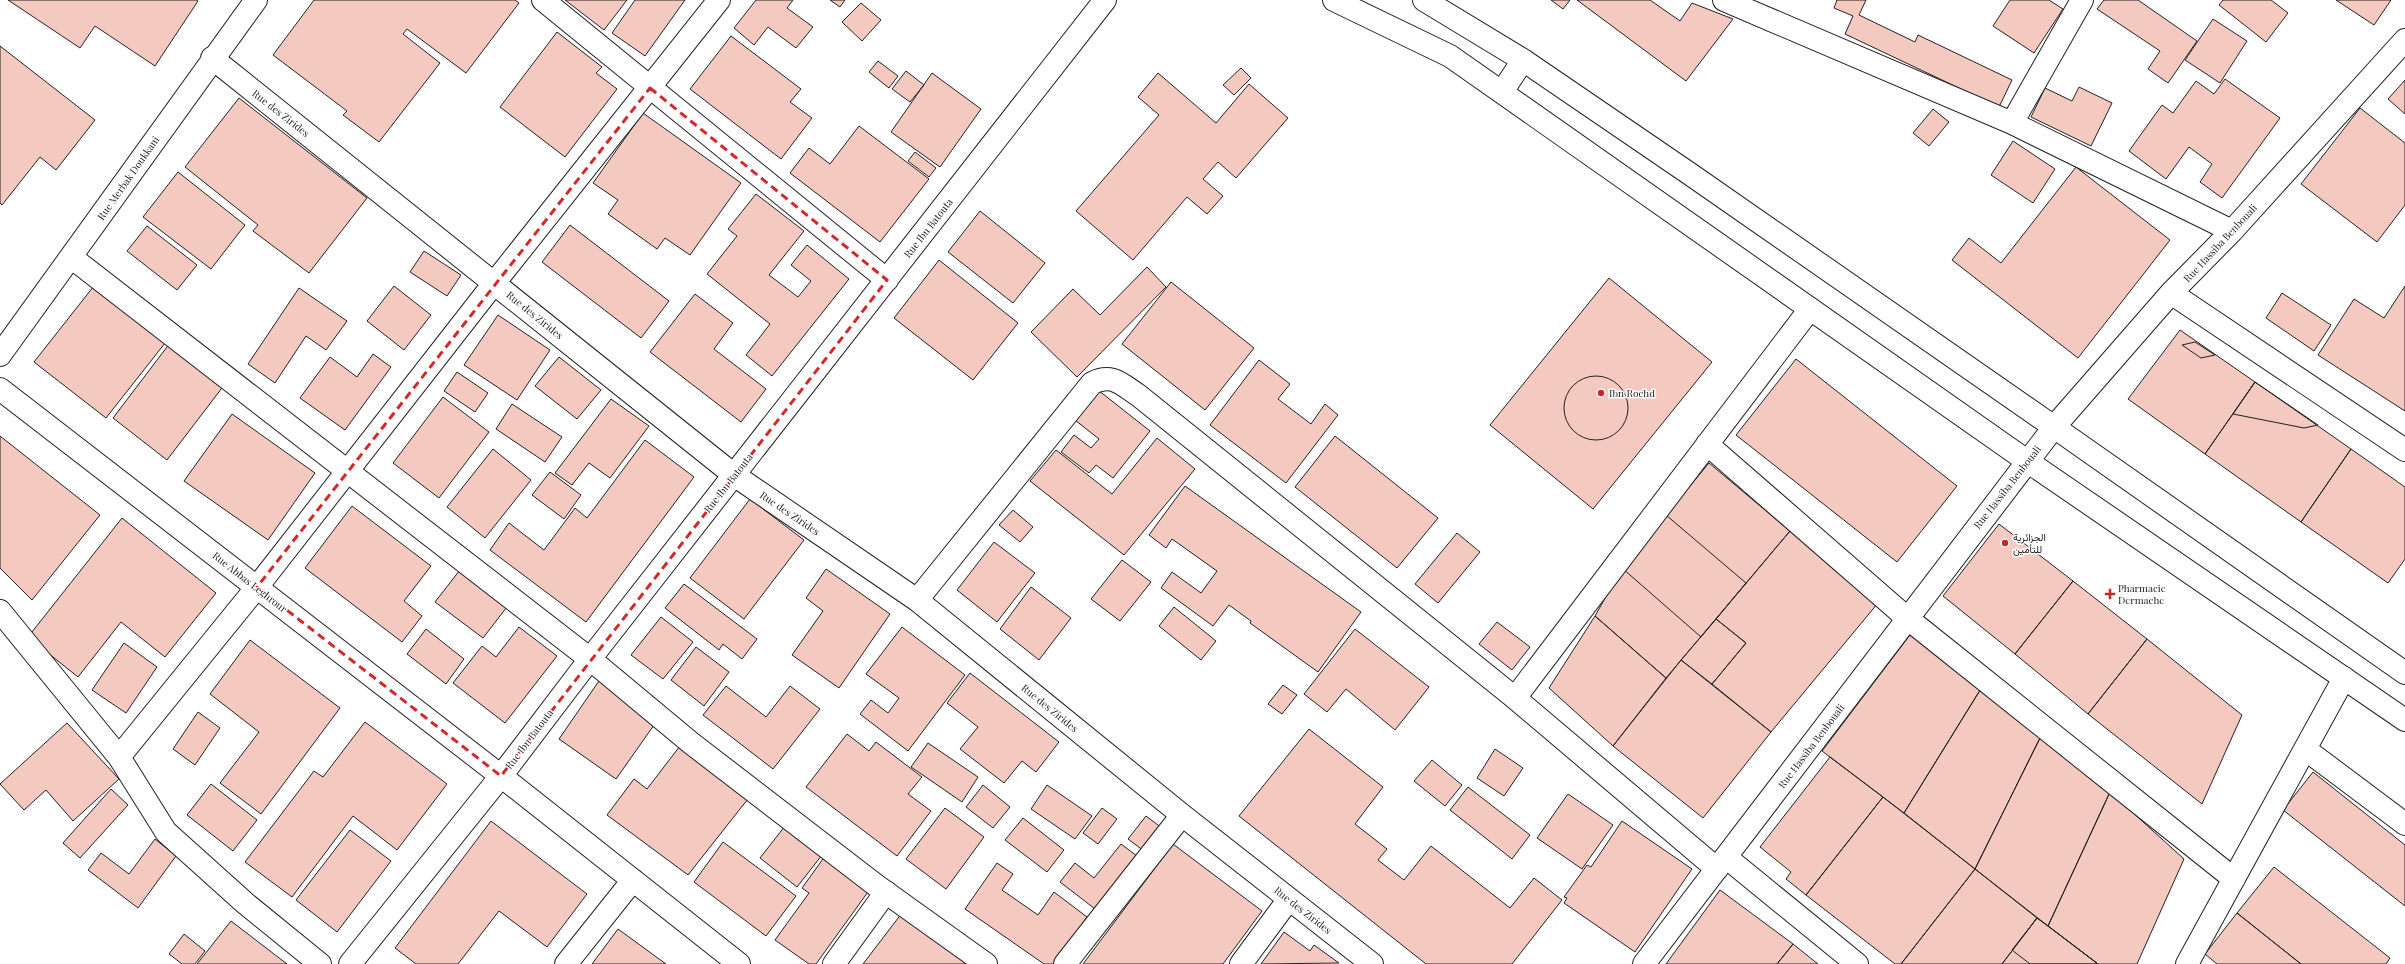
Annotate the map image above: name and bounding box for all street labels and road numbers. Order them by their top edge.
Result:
street label: Rue des Zirides [249,86,313,140]
street label: Rue Merbak Doukkani [94,133,162,223]
street label: Rue Ibn Batouta [900,195,956,261]
street label: Rue Hassiba Benbouali [2180,201,2260,285]
street label: Rue des Zirides [504,288,566,342]
street label: Rue Hassiba Benbouali [1970,442,2044,532]
street label: Rue Ibn Batouta [700,450,756,516]
street label: Rue des Zirides [757,488,823,538]
street label: Rue Abbas Leghrour [210,548,291,616]
street label: Rue des Zirides [1019,681,1081,735]
street label: Rue Hassiba Benbouali [1775,701,1847,791]
street label: Rue Ibn Batouta [502,706,556,772]
street label: Rue des Zirides [1271,883,1335,937]

